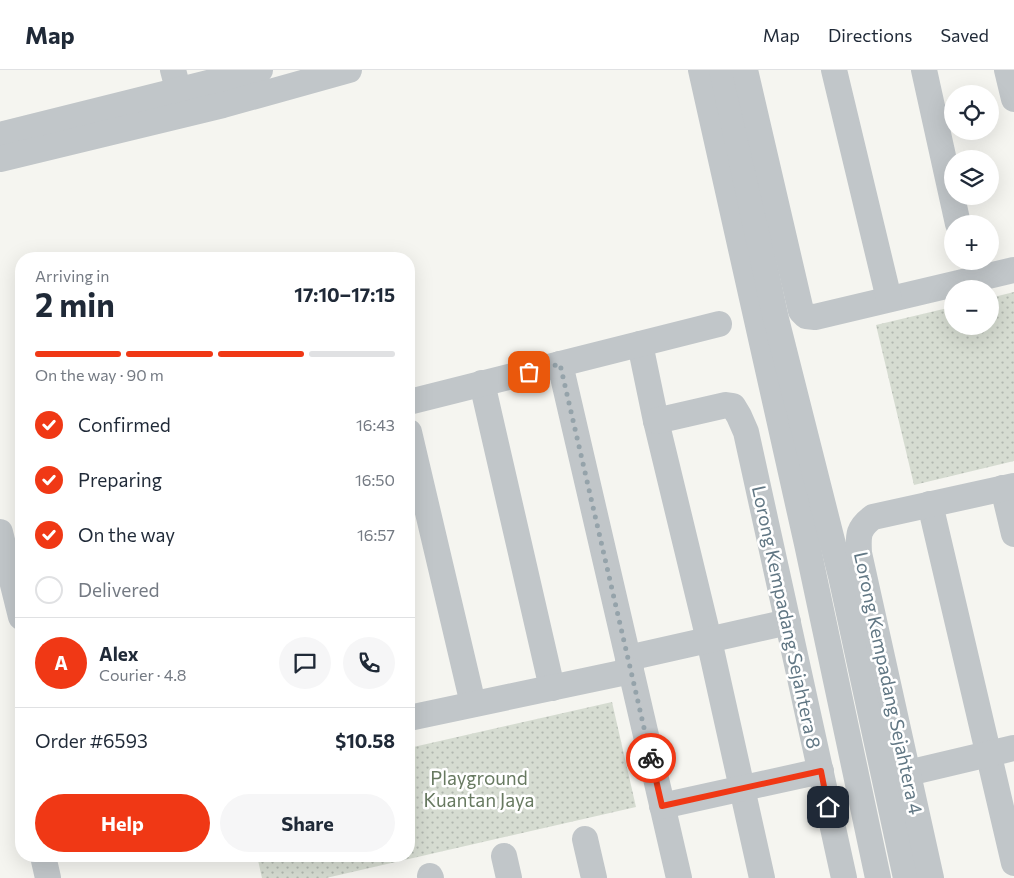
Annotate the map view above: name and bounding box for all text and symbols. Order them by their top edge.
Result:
text: Map [25,20,75,49]
text: Map [763,24,800,46]
text: Directions [828,24,912,46]
text: Saved [940,24,989,46]
map controls [944,85,999,335]
button: locate [944,85,999,140]
button: layers [944,150,999,205]
button: + [944,215,999,270]
text: Arriving in [35,266,109,285]
button: − [944,280,999,335]
text: 17:10–17:15 [294,283,395,306]
text: 2 min [35,284,115,324]
pin [508,351,550,393]
icon: bag [515,358,543,386]
text: On the way · 90 m [35,365,164,384]
icon: check [35,411,63,439]
text: Confirmed [78,413,171,436]
text: 16:43 [356,415,395,434]
icon: check [35,466,63,494]
text: Preparing [78,468,162,491]
text: 16:50 [355,470,395,489]
street label: Lorong Kempadang Sejahtera 8 [748,483,826,751]
icon: check [35,521,63,549]
text: On the way [78,523,175,546]
text: 16:57 [357,525,395,544]
street label: Lorong Kempadang Sejahtera 4 [850,549,928,817]
text: Delivered [78,578,159,601]
button: chat [279,637,331,689]
button: phone [343,637,395,689]
text: Alex [99,642,139,665]
text: A [54,651,68,674]
text: Courier · 4.8 [99,665,186,684]
text: Order #6593 [35,729,148,752]
text: $10.58 [335,729,395,752]
courier [626,733,676,783]
icon: bike [637,744,665,772]
park label: Playground Kuantan Jaya [423,766,535,811]
pin [807,786,849,828]
icon: home [814,793,842,821]
button: Help [35,794,210,852]
button: Share [220,794,395,852]

